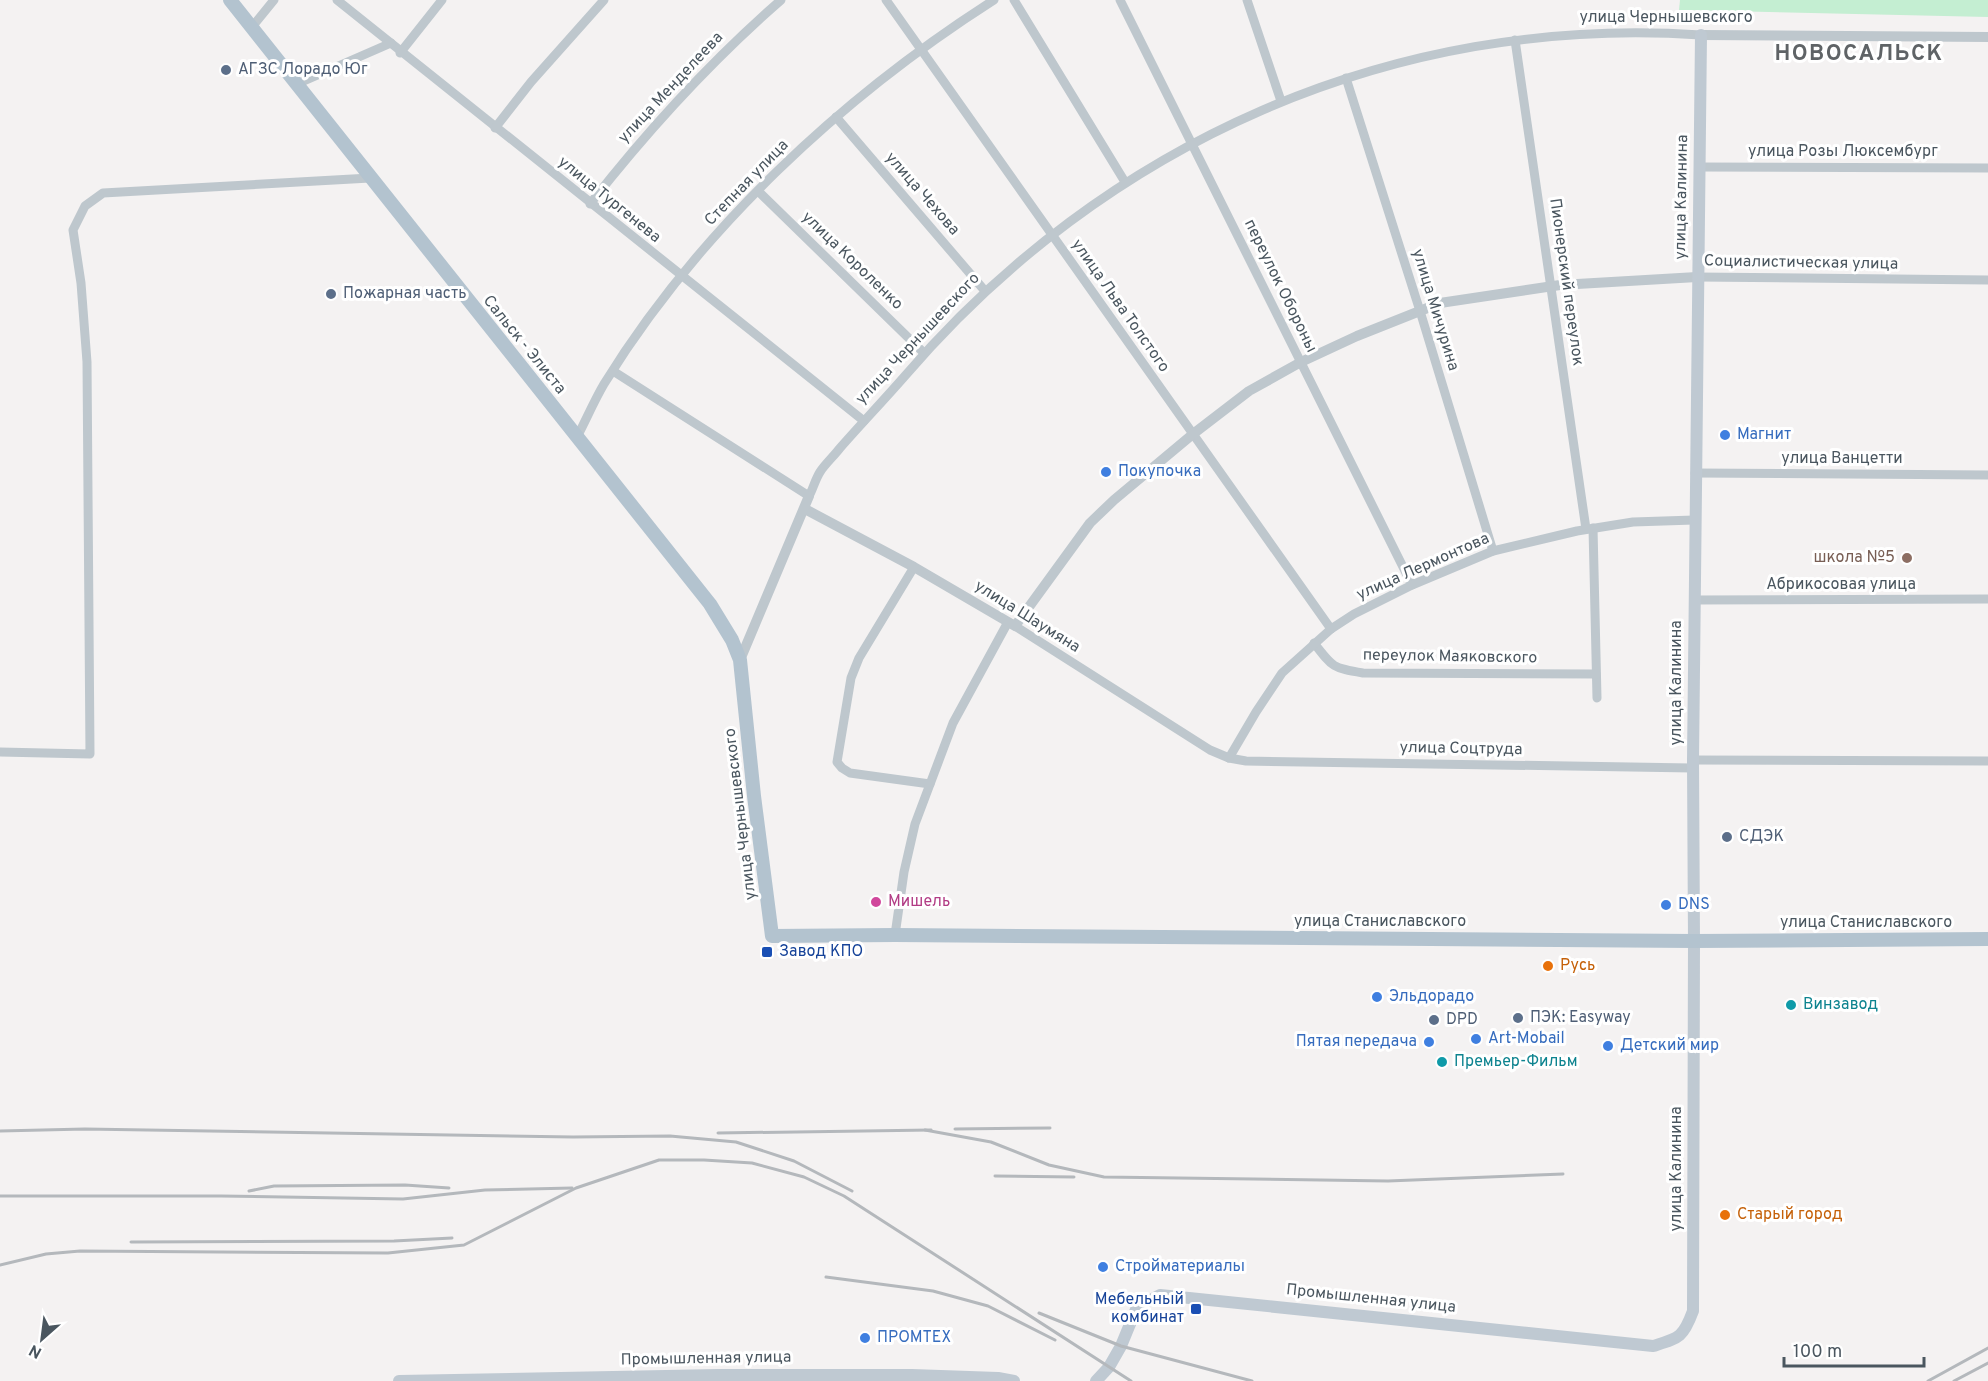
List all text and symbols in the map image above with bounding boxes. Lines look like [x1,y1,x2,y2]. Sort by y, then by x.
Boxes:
street label: улица Чернышевского [1579,8,1753,28]
street label: улица Менделеева [614,28,728,148]
district label: НОВОСАЛЬСК [1774,41,1944,68]
place label: АГЗС Лорадо Юг [238,60,368,80]
marker: АГЗС Лорадо Юг [219,63,233,77]
street label: улица Калинина [1671,134,1693,260]
street label: Степная улица [701,136,793,230]
street label: улица Розы Люксембург [1748,142,1938,162]
street label: улица Чехова [880,148,964,240]
street label: улица Тургенева [553,152,665,248]
street label: Пионерский переулок [1544,197,1588,367]
street label: улица Короленко [797,208,907,314]
street label: переулок Обороны [1239,216,1321,356]
street label: улица Льва Толстого [1066,235,1174,377]
street label: улица Мичурина [1407,247,1463,373]
street label: Социалистическая улица [1704,251,1898,275]
street label: улица Чернышевского [852,269,984,409]
place label: Пожарная часть [343,284,467,304]
marker: Пожарная часть [324,287,338,301]
street label: Сальск - Элиста [478,292,570,398]
place label: Магнит [1737,425,1791,445]
marker: Магнит [1718,428,1732,442]
street label: улица Ванцетти [1781,449,1903,469]
place label: Покупочка [1118,462,1201,482]
marker: Покупочка [1099,465,1113,479]
street label: улица Лермонтова [1353,529,1493,605]
place label: школа №5 [1813,548,1895,568]
marker: школа №5 [1900,551,1914,565]
street label: Абрикосовая улица [1766,575,1916,595]
street label: улица Шаумяна [970,576,1084,658]
street label: улица Калинина [1667,620,1687,746]
street label: переулок Маяковского [1363,645,1538,669]
street label: улица Чернышевского [721,727,761,901]
street label: улица Соцтруда [1399,738,1523,760]
place label: СДЭК [1739,827,1784,847]
marker: СДЭК [1720,830,1734,844]
place label: Мишель [888,892,950,912]
marker: Мишель [869,895,883,909]
place label: DNS [1678,895,1710,915]
marker: DNS [1659,898,1673,912]
street label: улица Станиславского [1294,912,1466,932]
street label: улица Станиславского [1780,913,1952,933]
place label: Завод КПО [779,942,863,962]
marker: Завод КПО [760,945,774,959]
place label: Русь [1560,956,1595,976]
marker: Русь [1541,959,1555,973]
place label: Эльдорадо [1389,987,1474,1007]
marker: Эльдорадо [1370,990,1384,1004]
place label: Винзавод [1803,995,1878,1015]
marker: Винзавод [1784,998,1798,1012]
place label: ПЭК: Easyway [1530,1008,1631,1028]
place label: DPD [1446,1010,1478,1030]
marker: ПЭК: Easyway [1511,1011,1525,1025]
marker: DPD [1427,1013,1441,1027]
place label: Art-Mobail [1488,1029,1565,1049]
place label: Пятая передача [1296,1032,1417,1052]
marker: Art-Mobail [1469,1032,1483,1046]
marker: Пятая передача [1422,1035,1436,1049]
place label: Детский мир [1620,1036,1719,1056]
marker: Детский мир [1601,1039,1615,1053]
place label: Премьер-Фильм [1454,1052,1578,1072]
marker: Премьер-Фильм [1435,1055,1449,1069]
street label: улица Калинина [1667,1106,1687,1232]
place label: Старый город [1737,1205,1843,1225]
marker: Старый город [1718,1208,1732,1222]
place label: Стройматериалы [1115,1257,1245,1277]
marker: Стройматериалы [1096,1260,1110,1274]
street label: Промышленная улица [1285,1280,1457,1318]
place label: Мебельный комбинат [1095,1290,1184,1328]
marker: Мебельный комбинат [1189,1302,1203,1316]
north arrow [12,1309,72,1369]
place label: ПРОМТЕХ [877,1328,951,1348]
scale bar [1784,1330,1924,1368]
marker: ПРОМТЕХ [858,1331,872,1345]
text: N [26,1339,46,1362]
text: 100 m [1793,1341,1842,1364]
street label: Промышленная улица [621,1348,791,1370]

